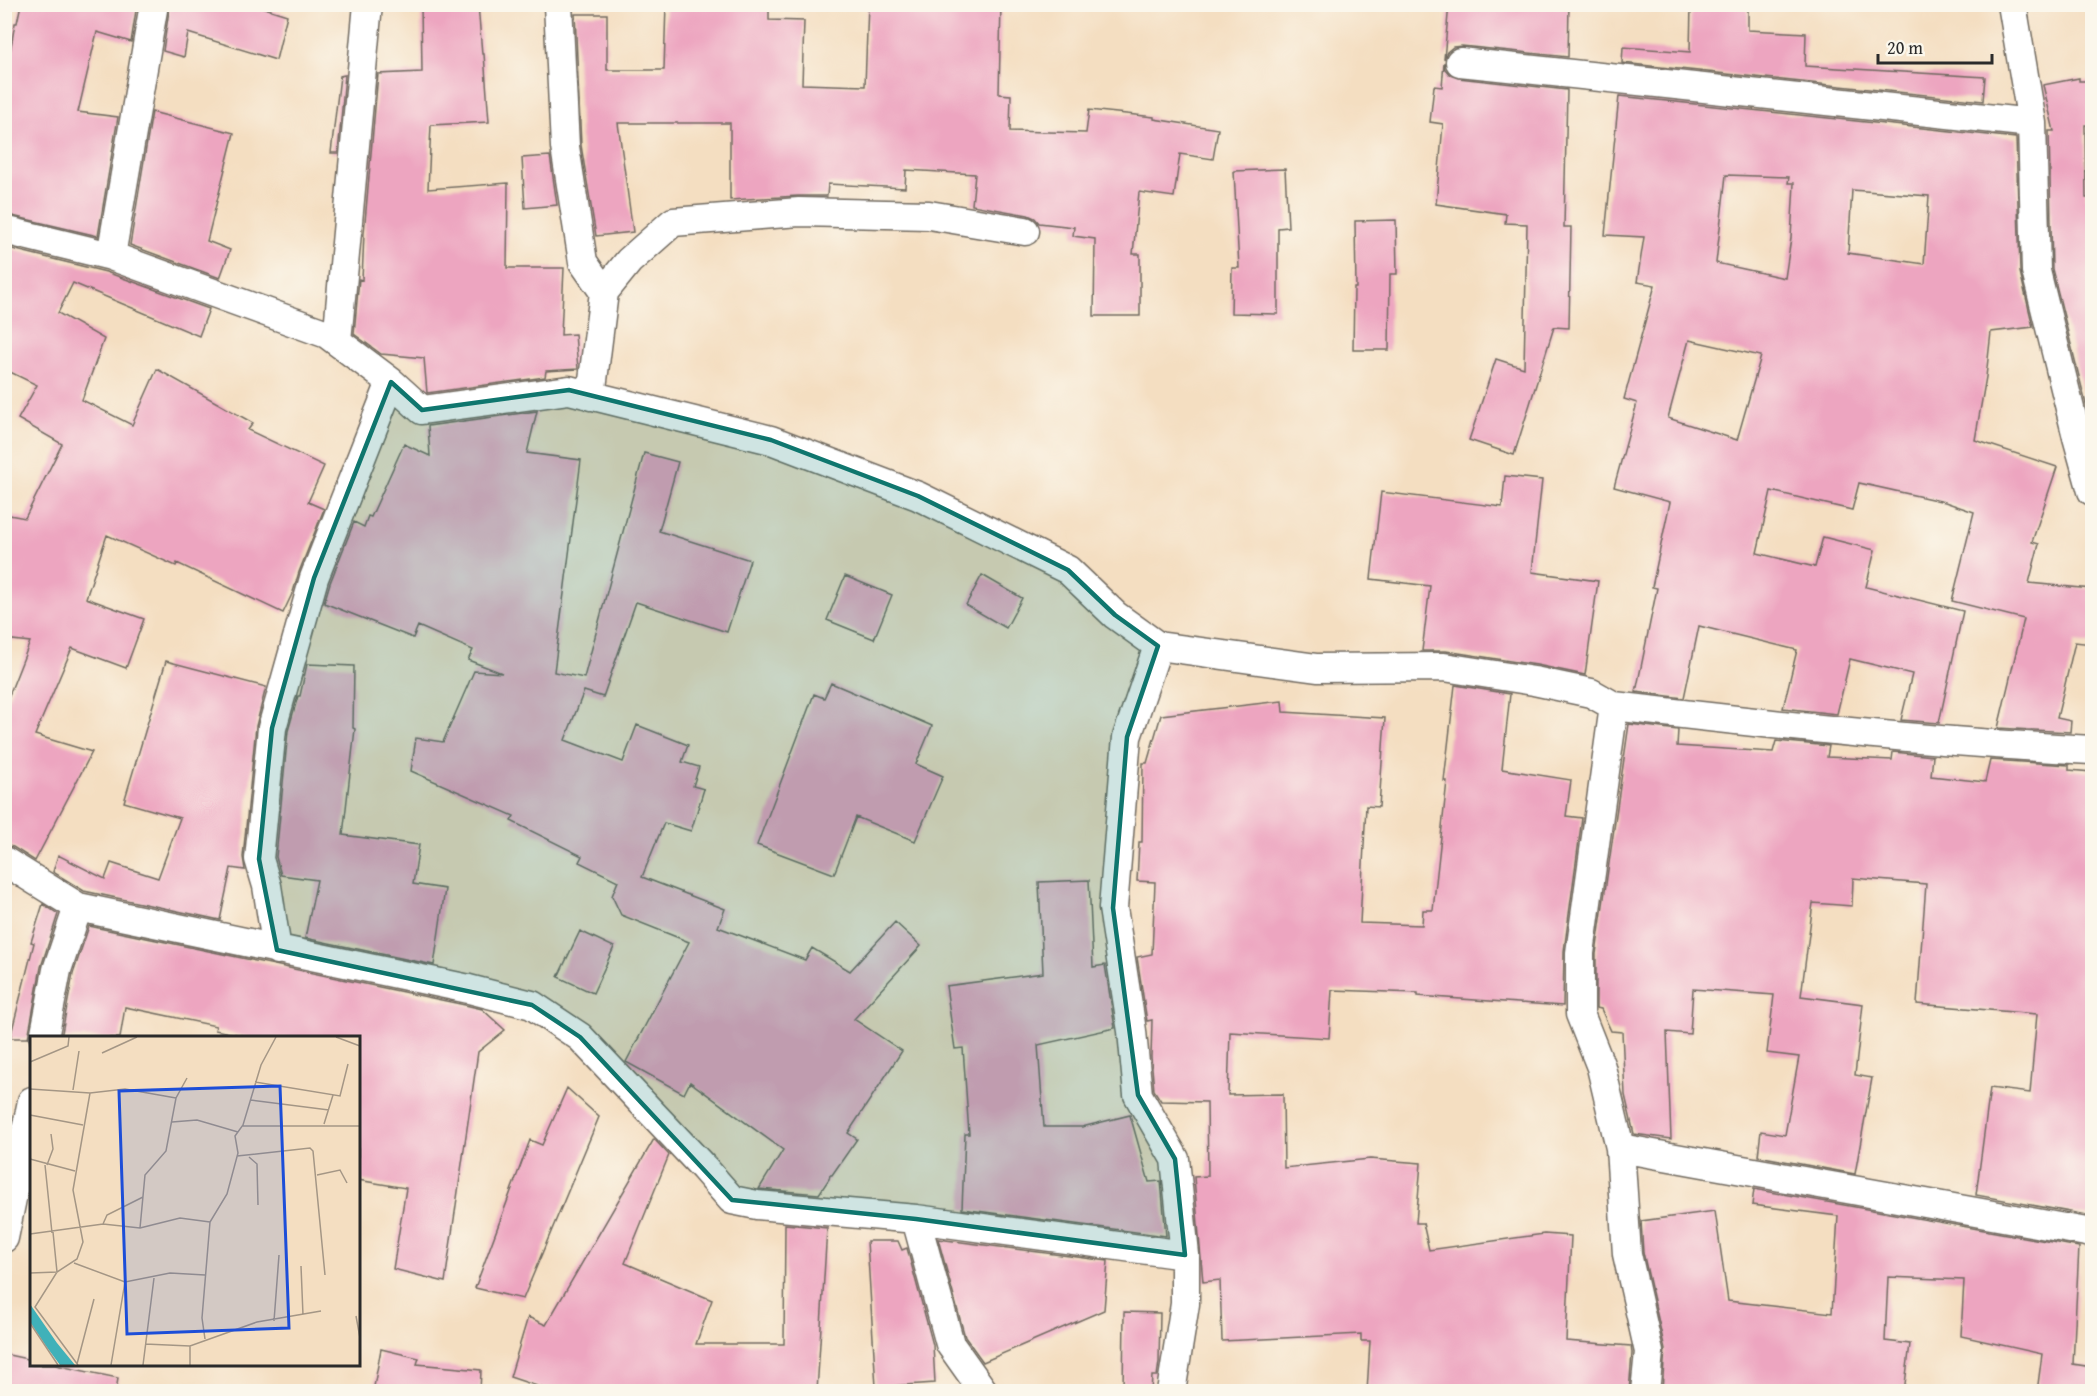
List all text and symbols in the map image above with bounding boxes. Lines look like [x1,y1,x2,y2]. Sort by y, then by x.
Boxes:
scale bar [1878,27,1992,65]
text: 20 m [1887,34,1923,61]
inset map [30,1036,360,1366]

